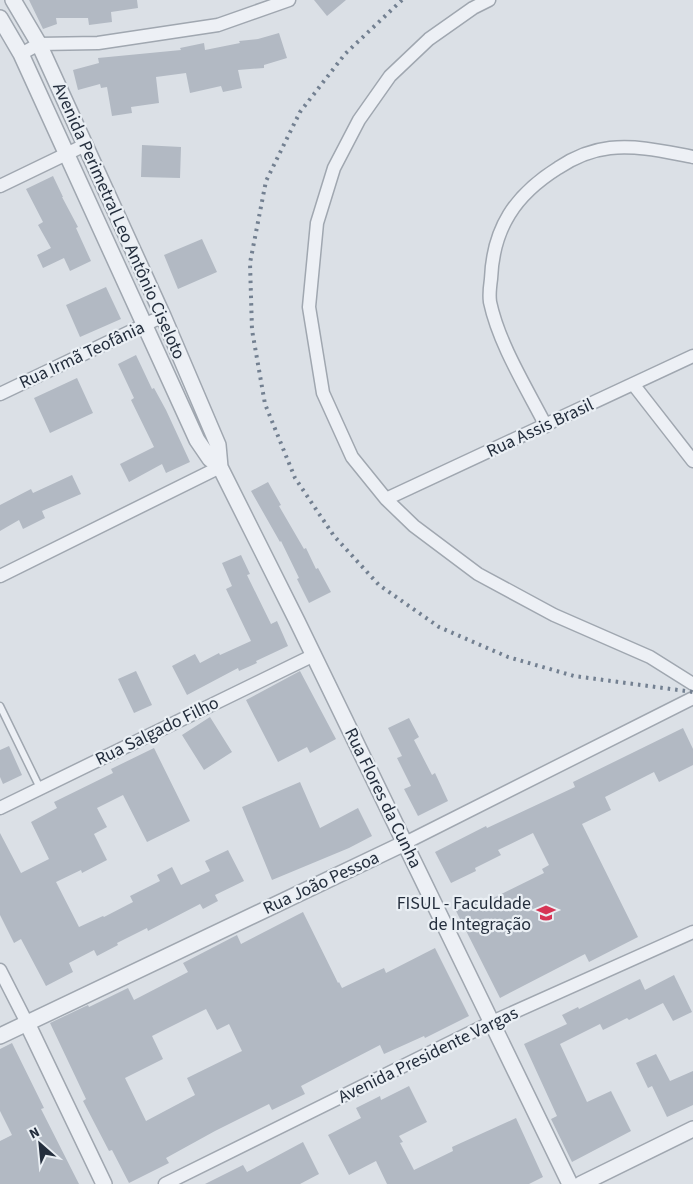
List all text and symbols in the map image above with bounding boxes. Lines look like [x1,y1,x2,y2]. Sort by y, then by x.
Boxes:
street label: Avenida Perimetral Leo Antônio Ciseloto [46,79,192,363]
street label: Rua Irmã Teofânia [15,315,149,395]
street label: Rua Assis Brasil [482,392,598,464]
street label: Rua Salgado Filho [91,690,223,772]
street label: Rua Flores da Cunha [338,724,428,872]
street label: Rua João Pessoa [259,845,383,921]
place label: FISUL - Faculdade de Integração [397,891,531,937]
school or university icon: FISUL - Faculdade de Integração [535,902,557,924]
street label: Avenida Presidente Vargas [334,1000,522,1110]
north arrow [15,1119,65,1169]
text: N [26,1122,43,1144]

